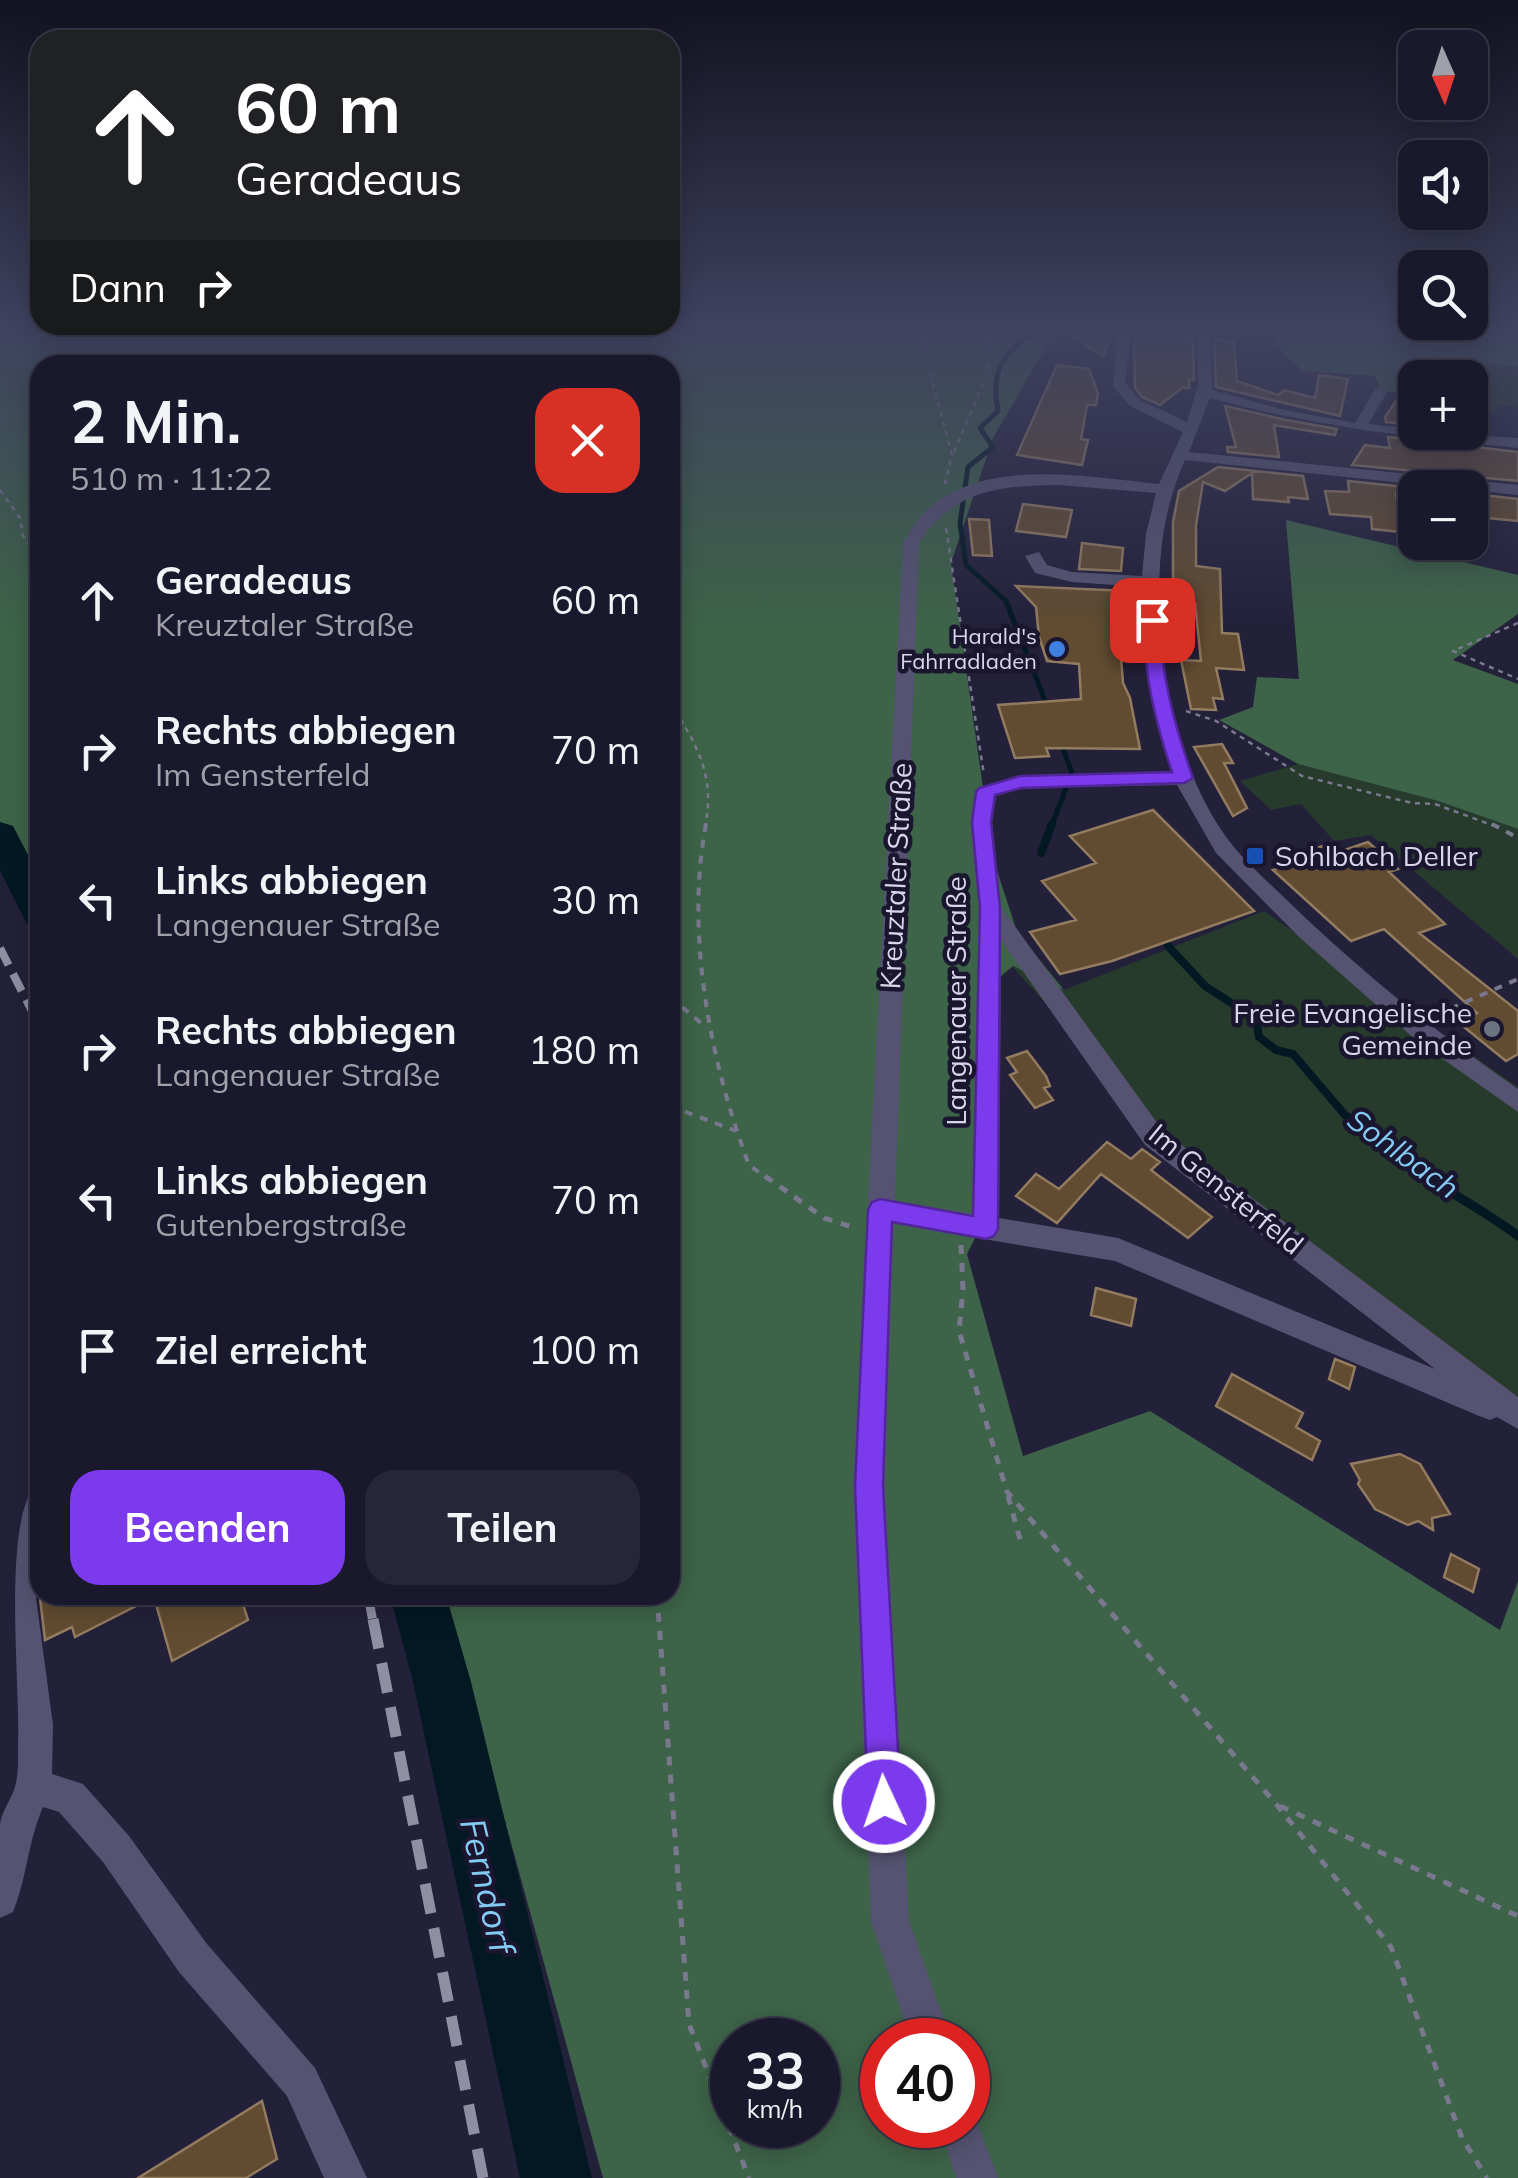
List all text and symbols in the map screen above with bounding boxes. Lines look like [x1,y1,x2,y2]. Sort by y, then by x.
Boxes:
north arrow [1398,30,1488,120]
map controls [1398,30,1488,560]
text: 60 m [235,63,401,151]
icon: ahead [70,70,200,200]
button: sound [1398,140,1488,230]
text: Geradeaus [235,150,462,206]
button: search [1398,250,1488,340]
icon: right [186,260,241,315]
text: Dann [70,264,166,312]
button: + [1398,360,1488,450]
text: 2 Min. [70,383,241,458]
button: close [535,388,640,493]
text: 510 m · 11:22 [70,458,272,498]
button: − [1398,470,1488,560]
text: Geradeaus [155,556,352,604]
icon: ahead [70,573,125,628]
text: 60 m [551,576,640,624]
pin [1110,578,1195,663]
icon: arrive [1125,593,1180,648]
text: Kreuztaler Straße [155,604,414,644]
place label: Harald's Fahrradladen [900,622,1037,675]
marker: Harald's Fahrradladen [1046,638,1068,660]
text: Rechts abbiegen [155,706,457,754]
icon: right [70,723,125,778]
text: 70 m [551,726,640,774]
text: Im Gensterfeld [155,754,371,794]
street label: Kreuztaler Straße [872,762,919,990]
place label: Sohlbach Deller [1275,838,1478,873]
marker: Sohlbach Deller [1244,845,1266,867]
text: Links abbiegen [155,856,428,904]
icon: left [70,873,125,928]
text: 30 m [551,876,640,924]
street label: Langenauer Straße [938,876,973,1126]
text: Langenauer Straße [155,904,440,944]
place label: Freie Evangelische Gemeinde [1233,995,1472,1062]
text: Rechts abbiegen [155,1006,457,1054]
marker: Freie Evangelische Gemeinde [1481,1018,1503,1040]
icon: right [70,1023,125,1078]
text: 180 m [528,1026,640,1074]
text: Langenauer Straße [155,1054,440,1094]
water label: Sohlbach [1340,1100,1467,1206]
street label: Im Gensterfeld [1142,1116,1311,1262]
text: Links abbiegen [155,1156,428,1204]
icon: left [70,1173,125,1228]
text: 70 m [551,1176,640,1224]
text: Gutenbergstraße [155,1204,407,1244]
icon: arrive [70,1323,125,1378]
text: Ziel erreicht [155,1326,367,1374]
text: 100 m [528,1326,640,1374]
button: Beenden [70,1470,345,1585]
button: Teilen [365,1470,640,1585]
position arrow [832,1750,936,1854]
water label: Ferndorf [451,1814,526,1961]
speed limit sign: 40 [860,2018,990,2148]
text: 33 [745,2039,805,2102]
text: km/h [747,2093,803,2124]

